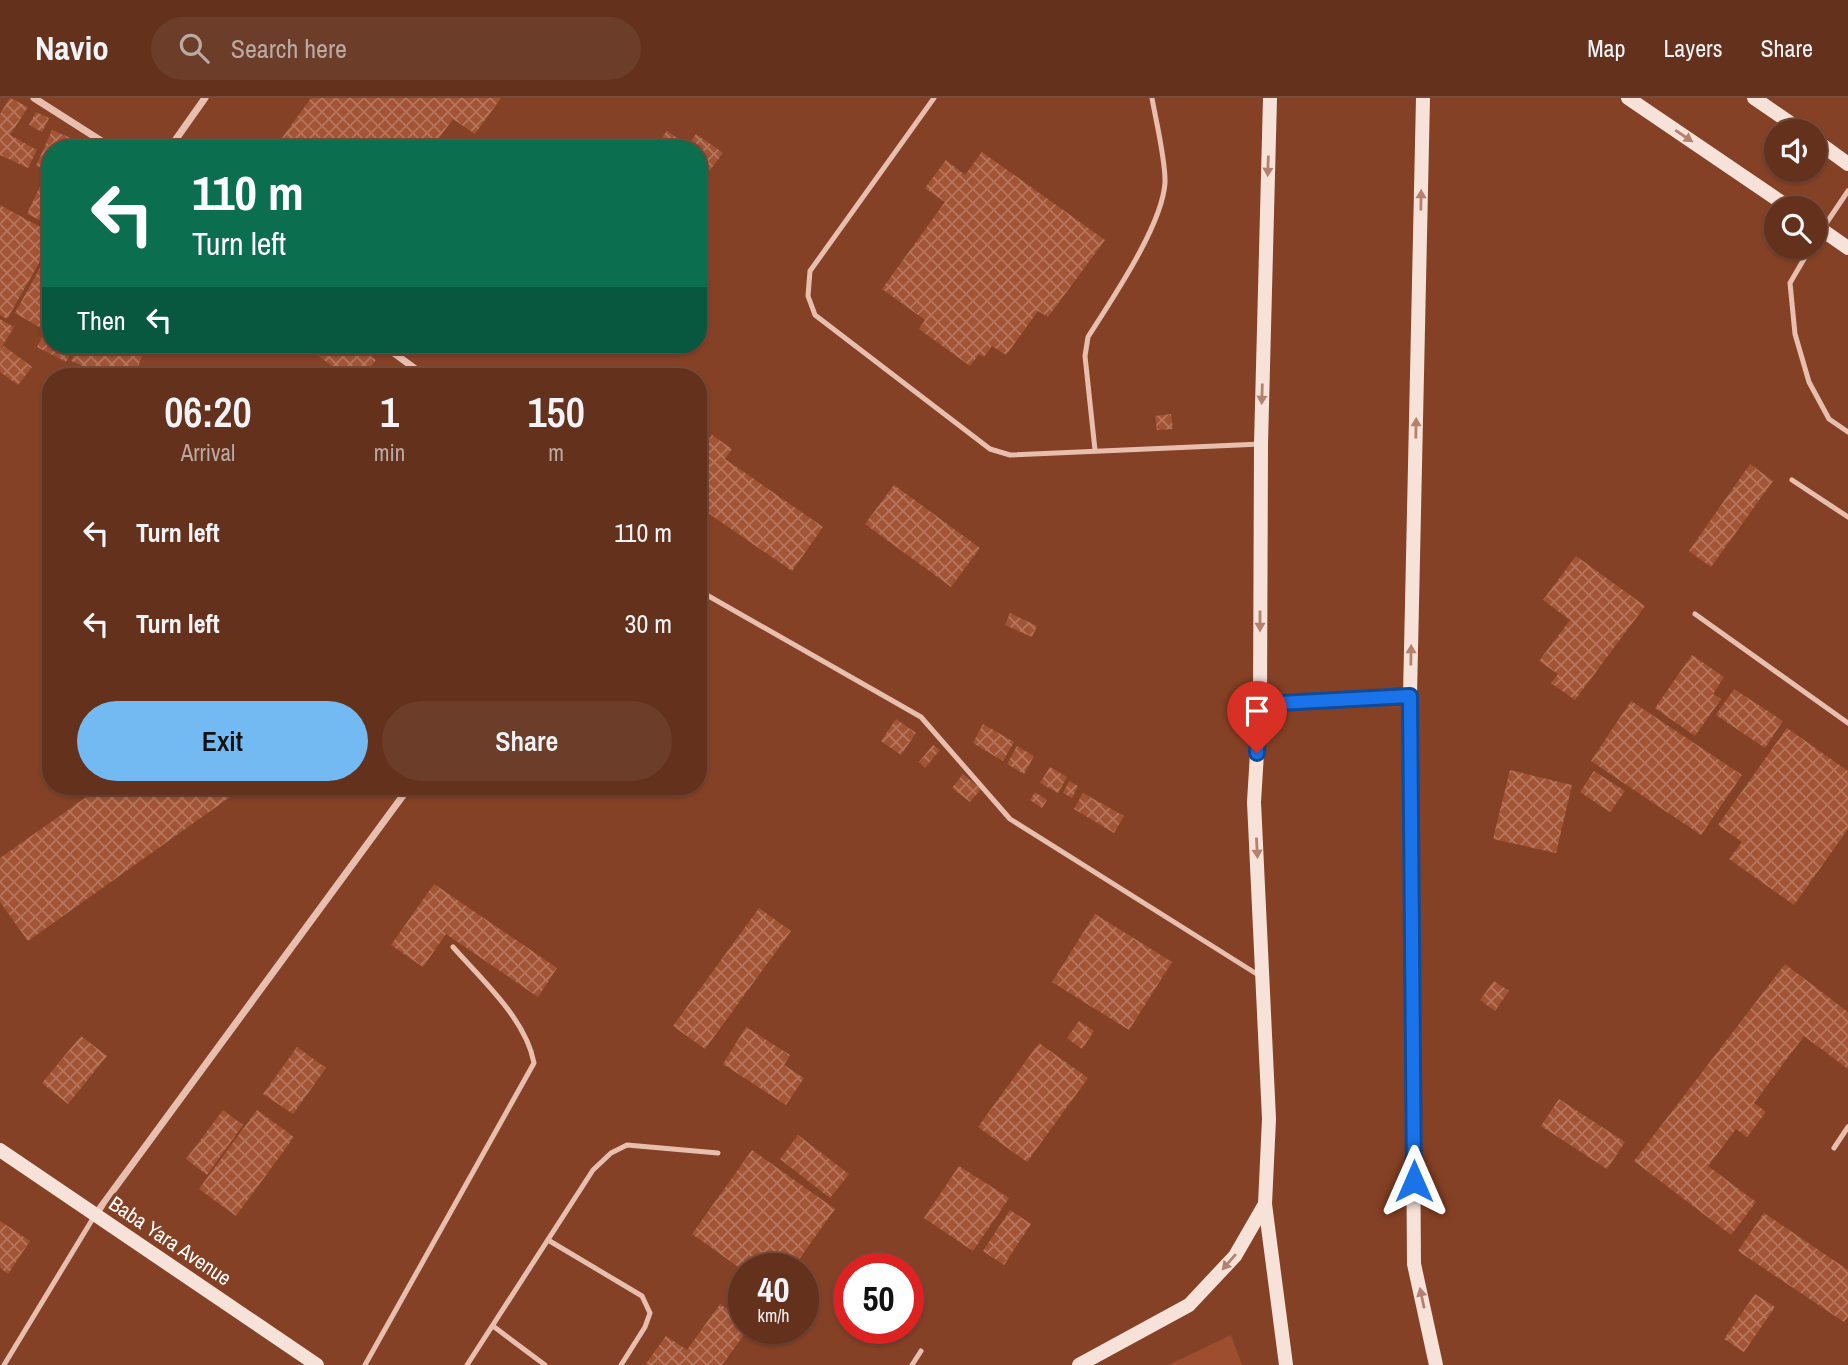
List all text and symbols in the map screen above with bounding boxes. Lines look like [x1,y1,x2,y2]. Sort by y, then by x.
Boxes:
search box [151,17,641,80]
text: Navio [35,26,109,70]
icon: search [175,29,213,67]
text: Search here [231,31,347,66]
text: Map [1587,32,1625,64]
text: Layers [1663,32,1722,64]
text: Share [1760,32,1813,64]
map controls [1764,119,1827,259]
button: sound [1764,119,1827,182]
one-way arrow [1675,129,1693,143]
one-way arrow [1262,155,1274,177]
text: 110 m [192,159,304,225]
icon: left [77,168,168,259]
one-way arrow [1415,189,1426,211]
button: search [1764,196,1827,259]
text: Turn left [192,222,286,265]
icon: left [140,301,178,339]
text: Then [77,303,126,338]
one-way arrow [1256,383,1268,405]
text: 06:20 [164,384,252,440]
text: 1 [380,384,399,440]
text: 150 [527,384,585,440]
one-way arrow [1410,416,1422,438]
text: Arrival [181,437,235,468]
text: min [374,437,405,468]
text: m [548,437,564,468]
icon: left [77,514,115,552]
text: Turn left [136,515,220,550]
text: 110 m [614,515,672,550]
icon: left [77,605,115,643]
text: Turn left [136,606,220,641]
text: 30 m [625,606,672,641]
one-way arrow [1254,610,1266,632]
one-way arrow [1405,644,1417,666]
pin [1227,681,1287,753]
icon: arrive [1238,692,1276,730]
button: Exit [77,701,368,781]
button: Share [382,701,672,781]
one-way arrow [1251,838,1262,860]
position arrow [1377,1144,1451,1218]
street label: Baba Yara Avenue [103,1189,237,1292]
speed limit sign: 50 [833,1253,924,1344]
one-way arrow [1221,1253,1237,1271]
text: 40 [758,1266,789,1313]
one-way arrow [1416,1287,1427,1309]
text: km/h [758,1303,790,1328]

